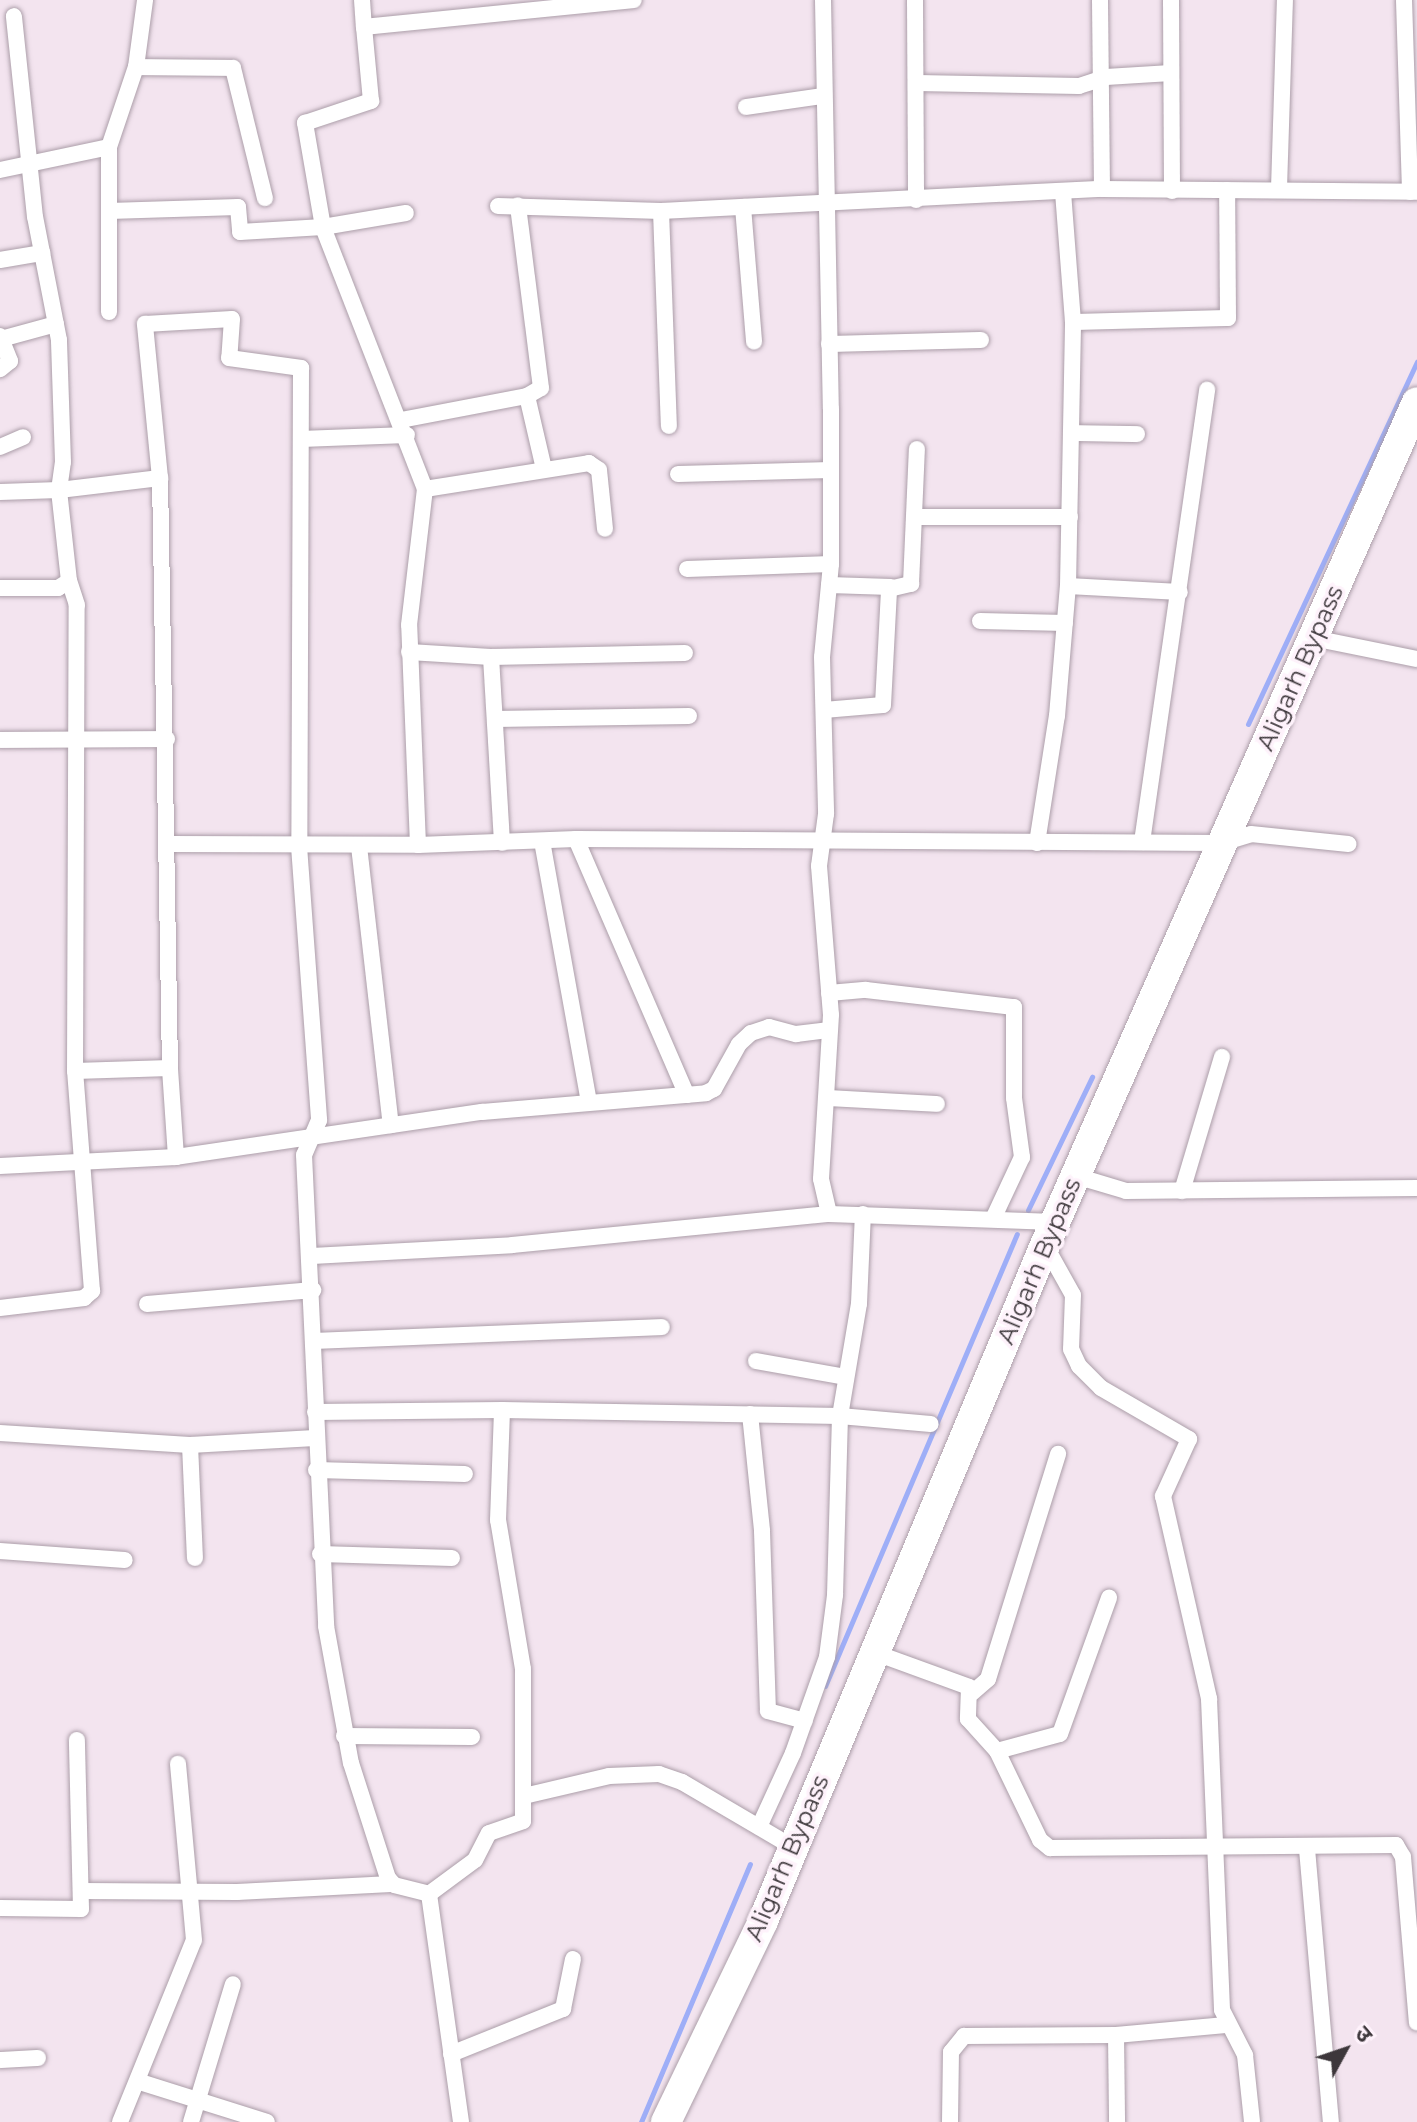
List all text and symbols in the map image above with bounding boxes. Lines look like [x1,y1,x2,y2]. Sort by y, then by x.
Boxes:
street label: Aligarh Bypass [1251,581,1349,755]
street label: Aligarh Bypass [991,1174,1087,1348]
street label: Aligarh Bypass [739,1771,835,1945]
north arrow [1305,2010,1385,2090]
text: उ [1349,2021,1378,2048]

